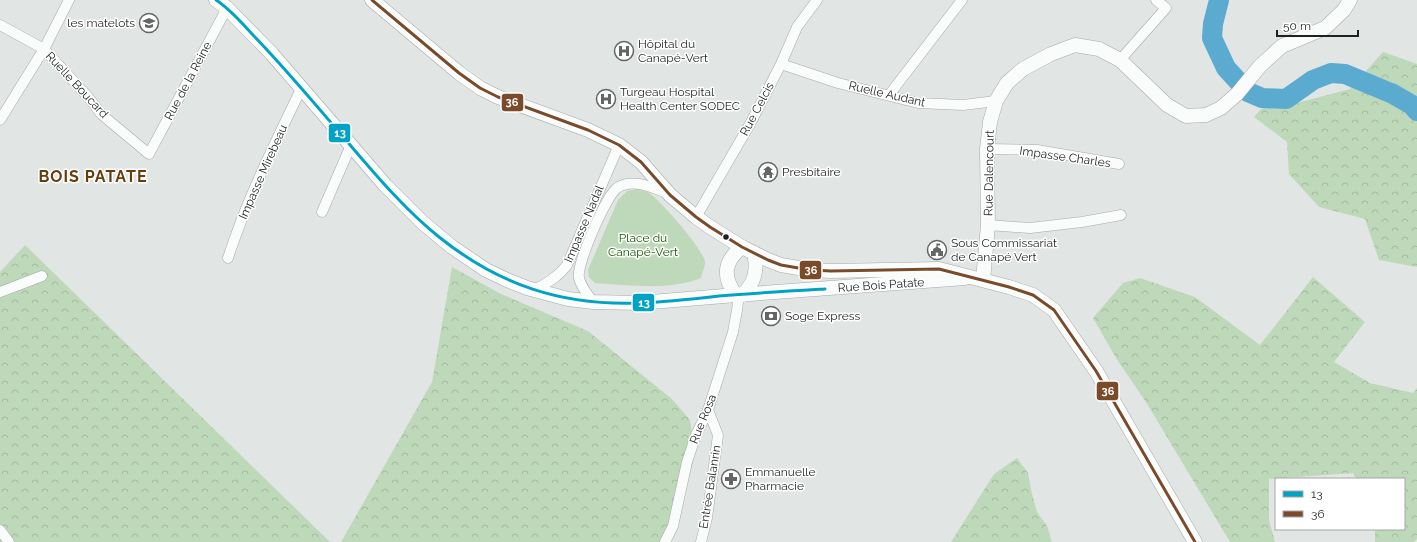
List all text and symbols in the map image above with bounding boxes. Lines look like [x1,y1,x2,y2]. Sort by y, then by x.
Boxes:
school or university icon: les matelots [138,12,160,34]
scale bar [1277,12,1358,38]
place label: les matelots [67,16,135,30]
text: 50 m [1283,19,1311,33]
place label: Hôpital du Canapé-Vert [638,37,708,65]
street label: Rue de la Reine [161,39,215,123]
hospital icon: Hôpital du Canapé-Vert [613,40,635,62]
street label: Ruelle Boucard [43,49,111,121]
street label: Ruelle Audant [847,78,927,110]
street label: Rue Celcis [737,80,777,138]
place label: Turgeau Hospital Health Center SODEC [620,85,740,113]
hospital icon: Turgeau Hospital Health Center SODEC [595,88,617,110]
line badge: 36 [501,93,524,112]
text: 36 [506,96,519,109]
street label: Impasse Mirebeau [236,123,290,221]
line badge: 13 [328,123,351,143]
text: 13 [334,127,346,140]
street label: Rue Dalencourt [981,130,997,216]
street label: Impasse Charles [1019,144,1112,170]
temple icon: Presbitaire [757,161,779,183]
place label: Presbitaire [782,165,841,179]
district label: BOIS PATATE [38,167,148,186]
street label: Impasse Nadal [561,183,607,265]
park label: Place du Canapé-Vert [608,231,678,259]
unlabelled marker [721,232,731,242]
place label: Sous Commissariat de Canapé Vert [951,236,1057,264]
public building icon: Sous Commissariat de Canapé Vert [926,239,948,261]
line badge: 36 [799,260,822,280]
text: 36 [805,264,818,277]
street label: Rue Bois Patate [837,275,925,295]
line badge: 13 [632,293,655,312]
text: 13 [638,297,650,310]
bank icon: Soge Express [760,305,782,327]
place label: Soge Express [785,309,861,323]
line badge: 36 [1096,381,1119,401]
text: 36 [1102,385,1115,398]
street label: Rue Rosa [687,392,719,446]
street label: Entrée Balanrin [696,444,724,530]
place label: Emmanuelle Pharmacie [745,465,816,493]
pharmacy icon: Emmanuelle Pharmacie [720,468,742,490]
legend [1275,478,1405,530]
text: 13 [1311,487,1323,501]
text: 36 [1311,507,1325,521]

